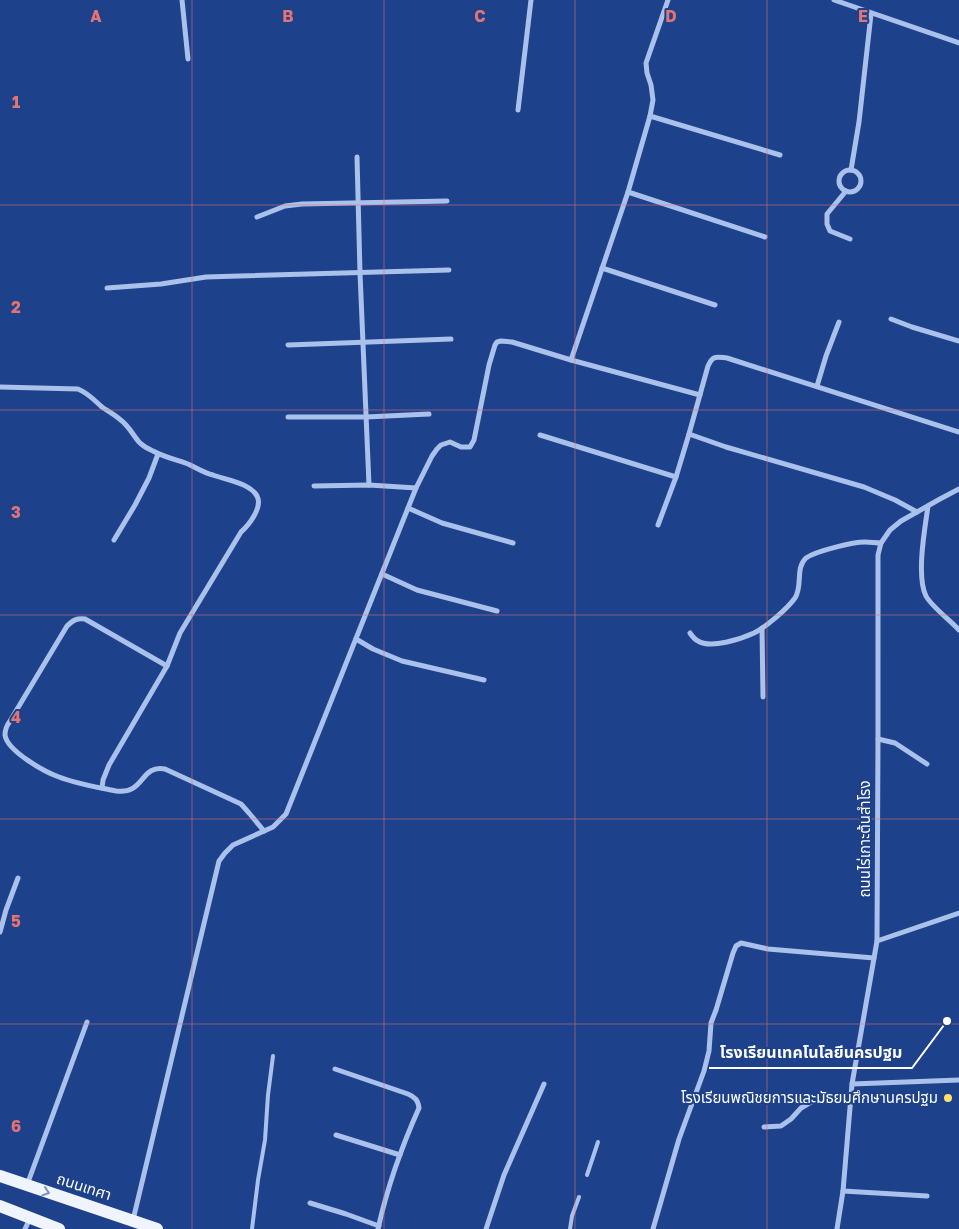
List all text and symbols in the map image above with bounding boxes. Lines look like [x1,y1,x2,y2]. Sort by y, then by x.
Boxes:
text: A [90,6,102,26]
text: B [282,6,294,26]
text: C [474,6,486,26]
text: D [665,6,677,26]
text: E [858,6,868,26]
text: 1 [12,92,20,112]
text: 2 [11,297,21,317]
text: 3 [11,502,21,522]
text: 4 [11,707,21,727]
street label: ถนนไร่เกาะต้นสำโรง [855,781,873,898]
text: 5 [11,911,21,931]
callout: โรงเรียนเทคโนโลยีนครปฐม [709,1037,912,1068]
text: โรงเรียนเทคโนโลยีนครปฐม [720,1042,902,1062]
place label: โรงเรียนพณิชยการและมัธยมศึกษานครปฐม [681,1088,938,1106]
marker: โรงเรียนพณิชยการและมัธยมศึกษานครปฐม [942,1092,954,1104]
text: 6 [11,1116,21,1136]
street label: ถนนเทศา [55,1169,114,1203]
one-way arrow [42,1186,50,1196]

